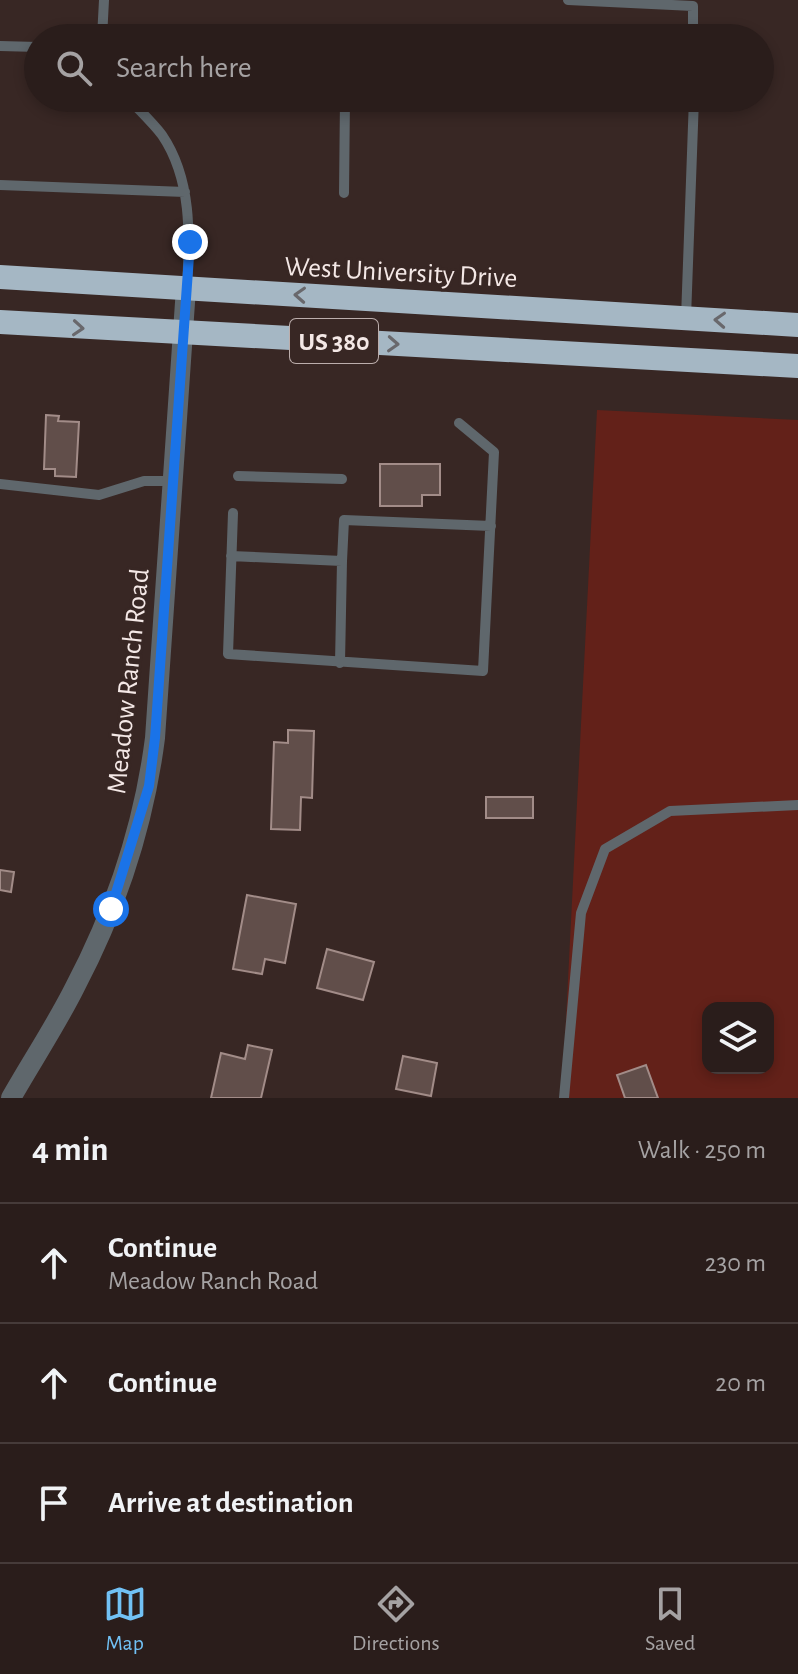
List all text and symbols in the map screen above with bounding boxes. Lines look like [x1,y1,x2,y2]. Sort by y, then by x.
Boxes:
search box [24,24,774,112]
icon: search [52,46,96,90]
text: Search here [116,53,252,83]
route end [172,224,208,260]
street label: West University Drive [284,253,518,293]
one-way arrow [293,287,306,304]
one-way arrow [713,312,726,329]
one-way arrow [72,319,85,336]
road number: US 380 [290,319,378,363]
one-way arrow [387,335,400,352]
street label: Meadow Ranch Road [103,567,155,795]
route start [93,891,129,927]
map controls [702,1002,774,1074]
button: layers [702,1002,774,1074]
text: 4 min [32,1133,109,1167]
text: Walk · 250 m [638,1137,766,1163]
text: Continue [108,1233,217,1263]
icon: ahead [32,1241,76,1285]
text: 230 m [705,1250,766,1276]
text: Meadow Ranch Road [108,1268,318,1294]
icon: ahead [32,1361,76,1405]
text: Continue [108,1368,217,1398]
text: 20 m [715,1370,766,1396]
icon: arrive [32,1481,76,1525]
text: Arrive at destination [108,1488,354,1518]
tab: Map [103,1582,147,1656]
tab: Directions [352,1582,440,1656]
tab: Saved [645,1582,695,1656]

